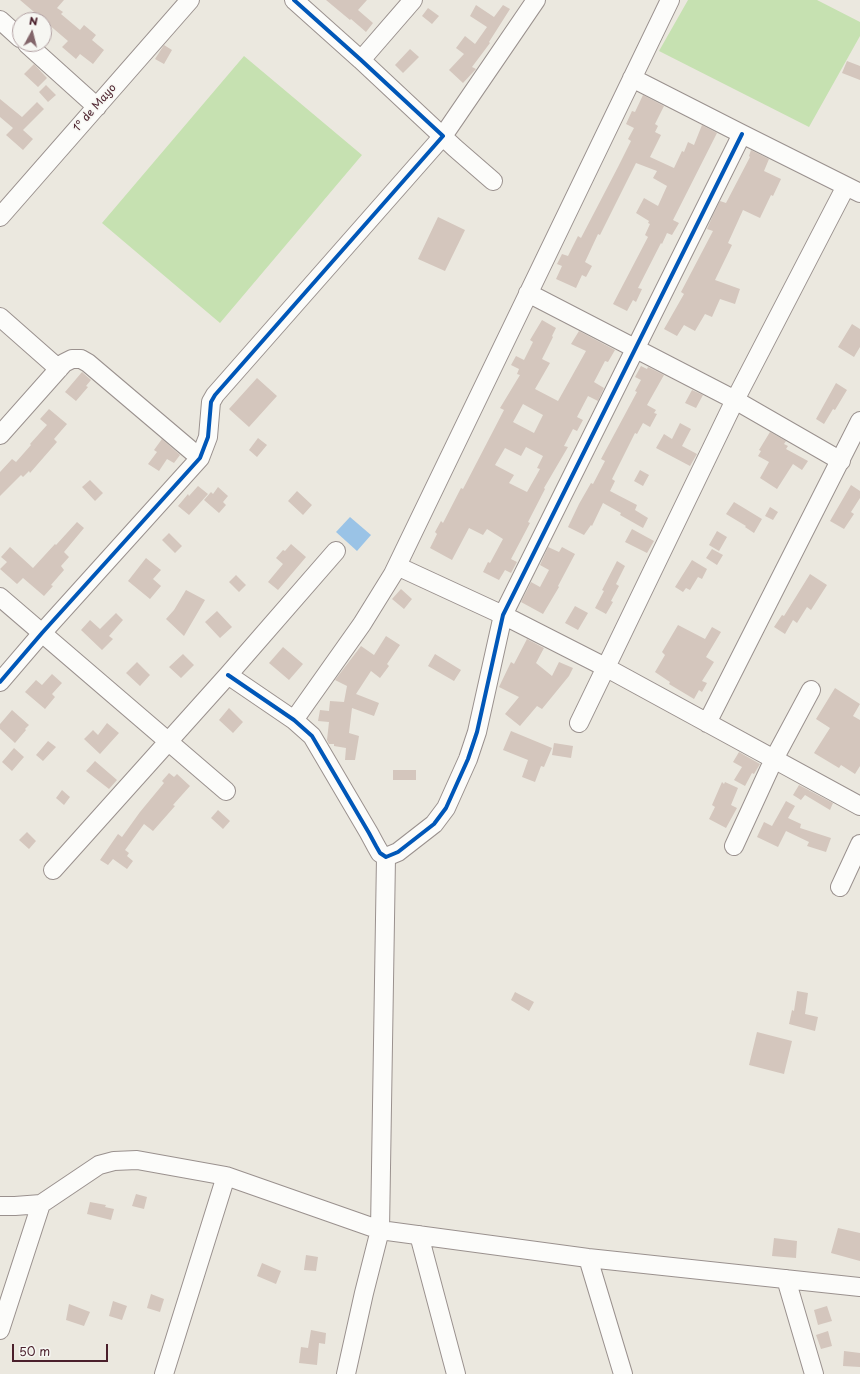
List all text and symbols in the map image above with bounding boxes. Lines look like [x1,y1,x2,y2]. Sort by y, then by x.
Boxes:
north arrow [12,12,52,52]
text: N [28,12,39,30]
street label: 1° de Mayo [71,81,119,135]
scale bar [14,1336,110,1362]
text: 50 m [19,1342,50,1360]

